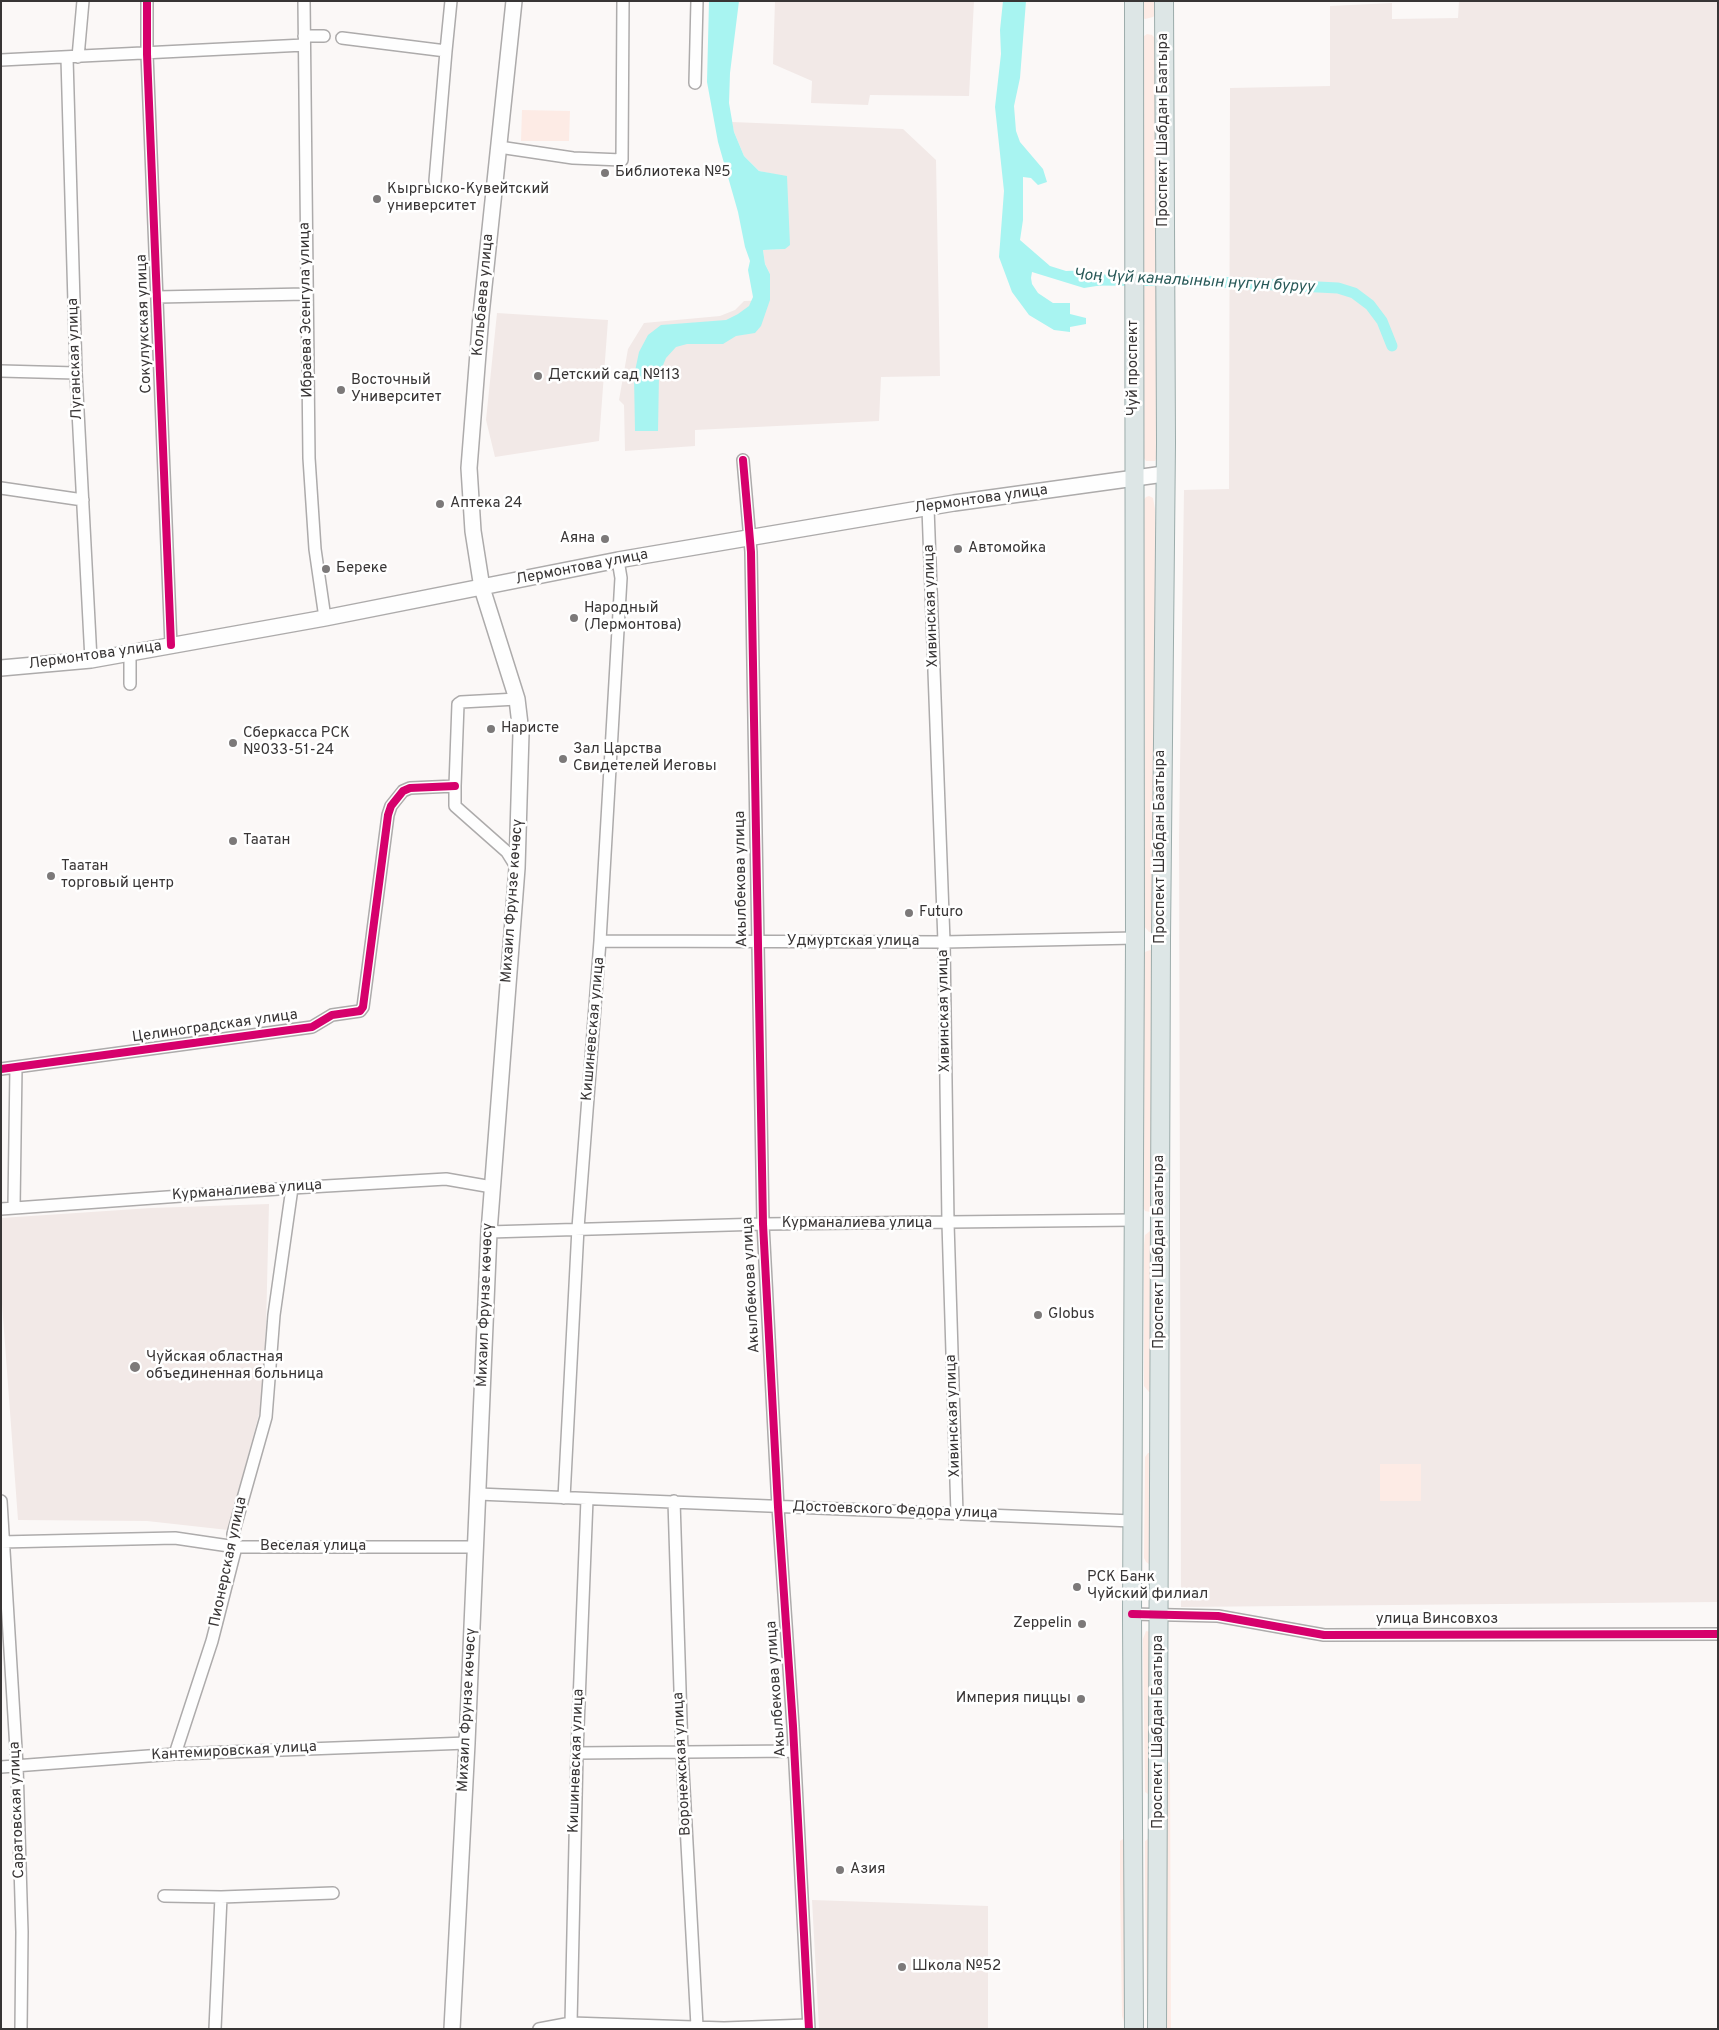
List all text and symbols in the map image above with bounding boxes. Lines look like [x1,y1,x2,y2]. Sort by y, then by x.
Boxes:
street label: Проспект Шабдан Баатыра [1155,33,1173,227]
place label: Библиотека №5 [615,164,731,182]
marker: Библиотека №5 [599,167,611,179]
place label: Кыргыско-Кувейтский университет [387,181,549,216]
marker: Кыргыско-Кувейтский университет [371,193,383,205]
street label: Ибраева Эсенгула улица [296,222,318,398]
street label: Кольбаева улица [470,233,498,357]
street label: Сокулукская улица [134,254,156,394]
water label: Чоң Чүй каналынын нугун буруу [1073,266,1315,298]
street label: Луганская улица [65,298,87,420]
street label: Чуй проспект [1125,320,1143,416]
place label: Детский сад №113 [548,367,680,385]
marker: Детский сад №113 [532,370,544,382]
place label: Восточный Университет [351,372,442,407]
marker: Восточный Университет [335,384,347,396]
street label: Лермонтова улица [913,482,1049,518]
place label: Аптека 24 [450,495,522,513]
marker: Аптека 24 [434,498,446,510]
place label: Аяна [560,530,595,548]
marker: Аяна [599,533,611,545]
place label: Автомойка [968,540,1046,558]
marker: Автомойка [952,543,964,555]
street label: Хивинская улица [921,544,943,668]
street label: Лермонтова улица [514,546,650,590]
place label: Береке [336,560,387,578]
marker: Береке [320,563,332,575]
place label: Народный (Лермонтова) [584,600,682,635]
marker: Народный (Лермонтова) [568,612,580,624]
street label: Лермонтова улица [27,638,163,674]
place label: Наристе [501,720,559,738]
marker: Наристе [485,723,497,735]
place label: Сберкасса РСК №033-51-24 [243,725,350,760]
marker: Сберкасса РСК №033-51-24 [227,737,239,749]
place label: Зал Царства Свидетелей Иеговы [573,741,717,776]
street label: Проспект Шабдан Баатыра [1152,750,1170,944]
marker: Зал Царства Свидетелей Иеговы [557,753,569,765]
street label: Акылбекова улица [732,811,752,947]
street label: Михаил Фрунзе көчөсү [498,818,528,984]
place label: Таатан [243,832,290,850]
marker: Таатан [227,835,239,847]
place label: Таатан торговый центр [61,858,174,893]
marker: Таатан торговый центр [45,870,57,882]
place label: Futuro [919,904,963,922]
marker: Futuro [903,907,915,919]
street label: Удмуртская улица [787,933,919,951]
street label: Хивинская улица [935,949,955,1073]
street label: Кишиневская улица [579,956,609,1102]
street label: Целиноградская улица [131,1006,299,1048]
street label: Проспект Шабдан Баатыра [1151,1155,1169,1349]
street label: Курманалиева улица [171,1177,323,1205]
street label: Курманалиева улица [782,1215,932,1233]
street label: Акылбекова улица [739,1216,765,1354]
street label: Михаил Фрунзе көчөсү [474,1223,498,1387]
place label: Globus [1048,1306,1095,1324]
marker: Globus [1032,1309,1044,1321]
place label: Чуйская областная объединенная больница [146,1349,323,1384]
street label: Хивинская улица [943,1354,965,1478]
marker: Чуйская областная объединенная больница [128,1360,142,1374]
street label: Пионерская улица [206,1495,252,1629]
street label: Достоевского Федора улица [792,1498,998,1524]
street label: Веселая улица [260,1538,366,1556]
place label: РСК Банк Чуйский филиал [1087,1569,1208,1604]
marker: РСК Банк Чуйский филиал [1071,1581,1083,1593]
street label: улица Винсовхоз [1376,1611,1498,1629]
place label: Zeppelin [1013,1615,1072,1633]
marker: Zeppelin [1076,1618,1088,1630]
street label: Акылбекова улица [763,1620,791,1758]
street label: Михаил Фрунзе көчөсү [455,1627,481,1793]
street label: Проспект Шабдан Баатыра [1150,1635,1168,1829]
street label: Кишиневская улица [565,1688,589,1834]
place label: Империя пиццы [956,1690,1071,1708]
street label: Воронежская улица [670,1692,696,1836]
marker: Империя пиццы [1075,1693,1087,1705]
street label: Кантемировская улица [151,1739,317,1765]
street label: Саратовская улица [7,1741,29,1879]
place label: Азия [850,1861,885,1879]
marker: Азия [834,1864,846,1876]
place label: Школа №52 [912,1958,1001,1976]
marker: Школа №52 [896,1961,908,1973]

